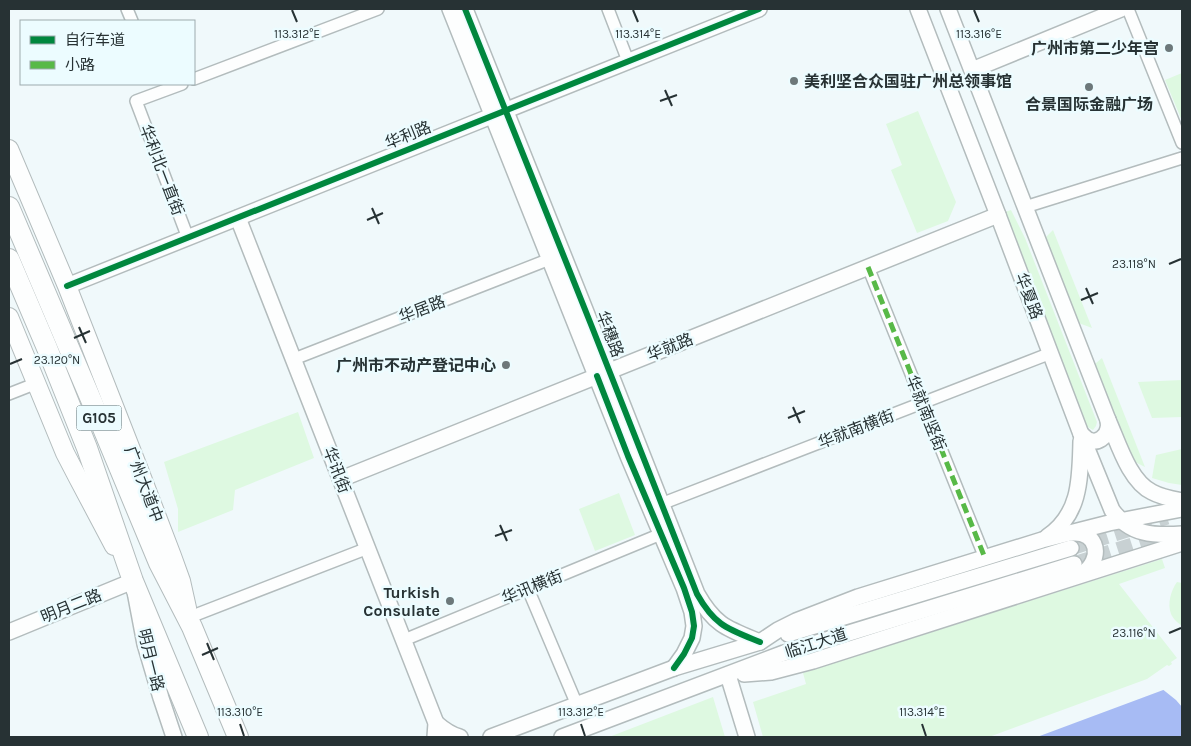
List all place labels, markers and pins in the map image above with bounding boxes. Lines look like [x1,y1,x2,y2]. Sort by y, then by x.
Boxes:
place label: 广州市第二少年宫 [1031,39,1159,58]
marker: 广州市第二少年宫 [1163,42,1175,54]
place label: 美利坚合众国驻广州总领事馆 [804,72,1012,91]
marker: 美利坚合众国驻广州总领事馆 [788,75,800,87]
marker: 合景国际金融广场 [1083,81,1095,93]
place label: 合景国际金融广场 [1025,95,1153,114]
place label: 广州市不动产登记中心 [336,356,496,375]
marker: 广州市不动产登记中心 [500,359,512,371]
place label: Turkish Consulate [363,583,440,620]
marker: Turkish Consulate [444,595,456,607]

